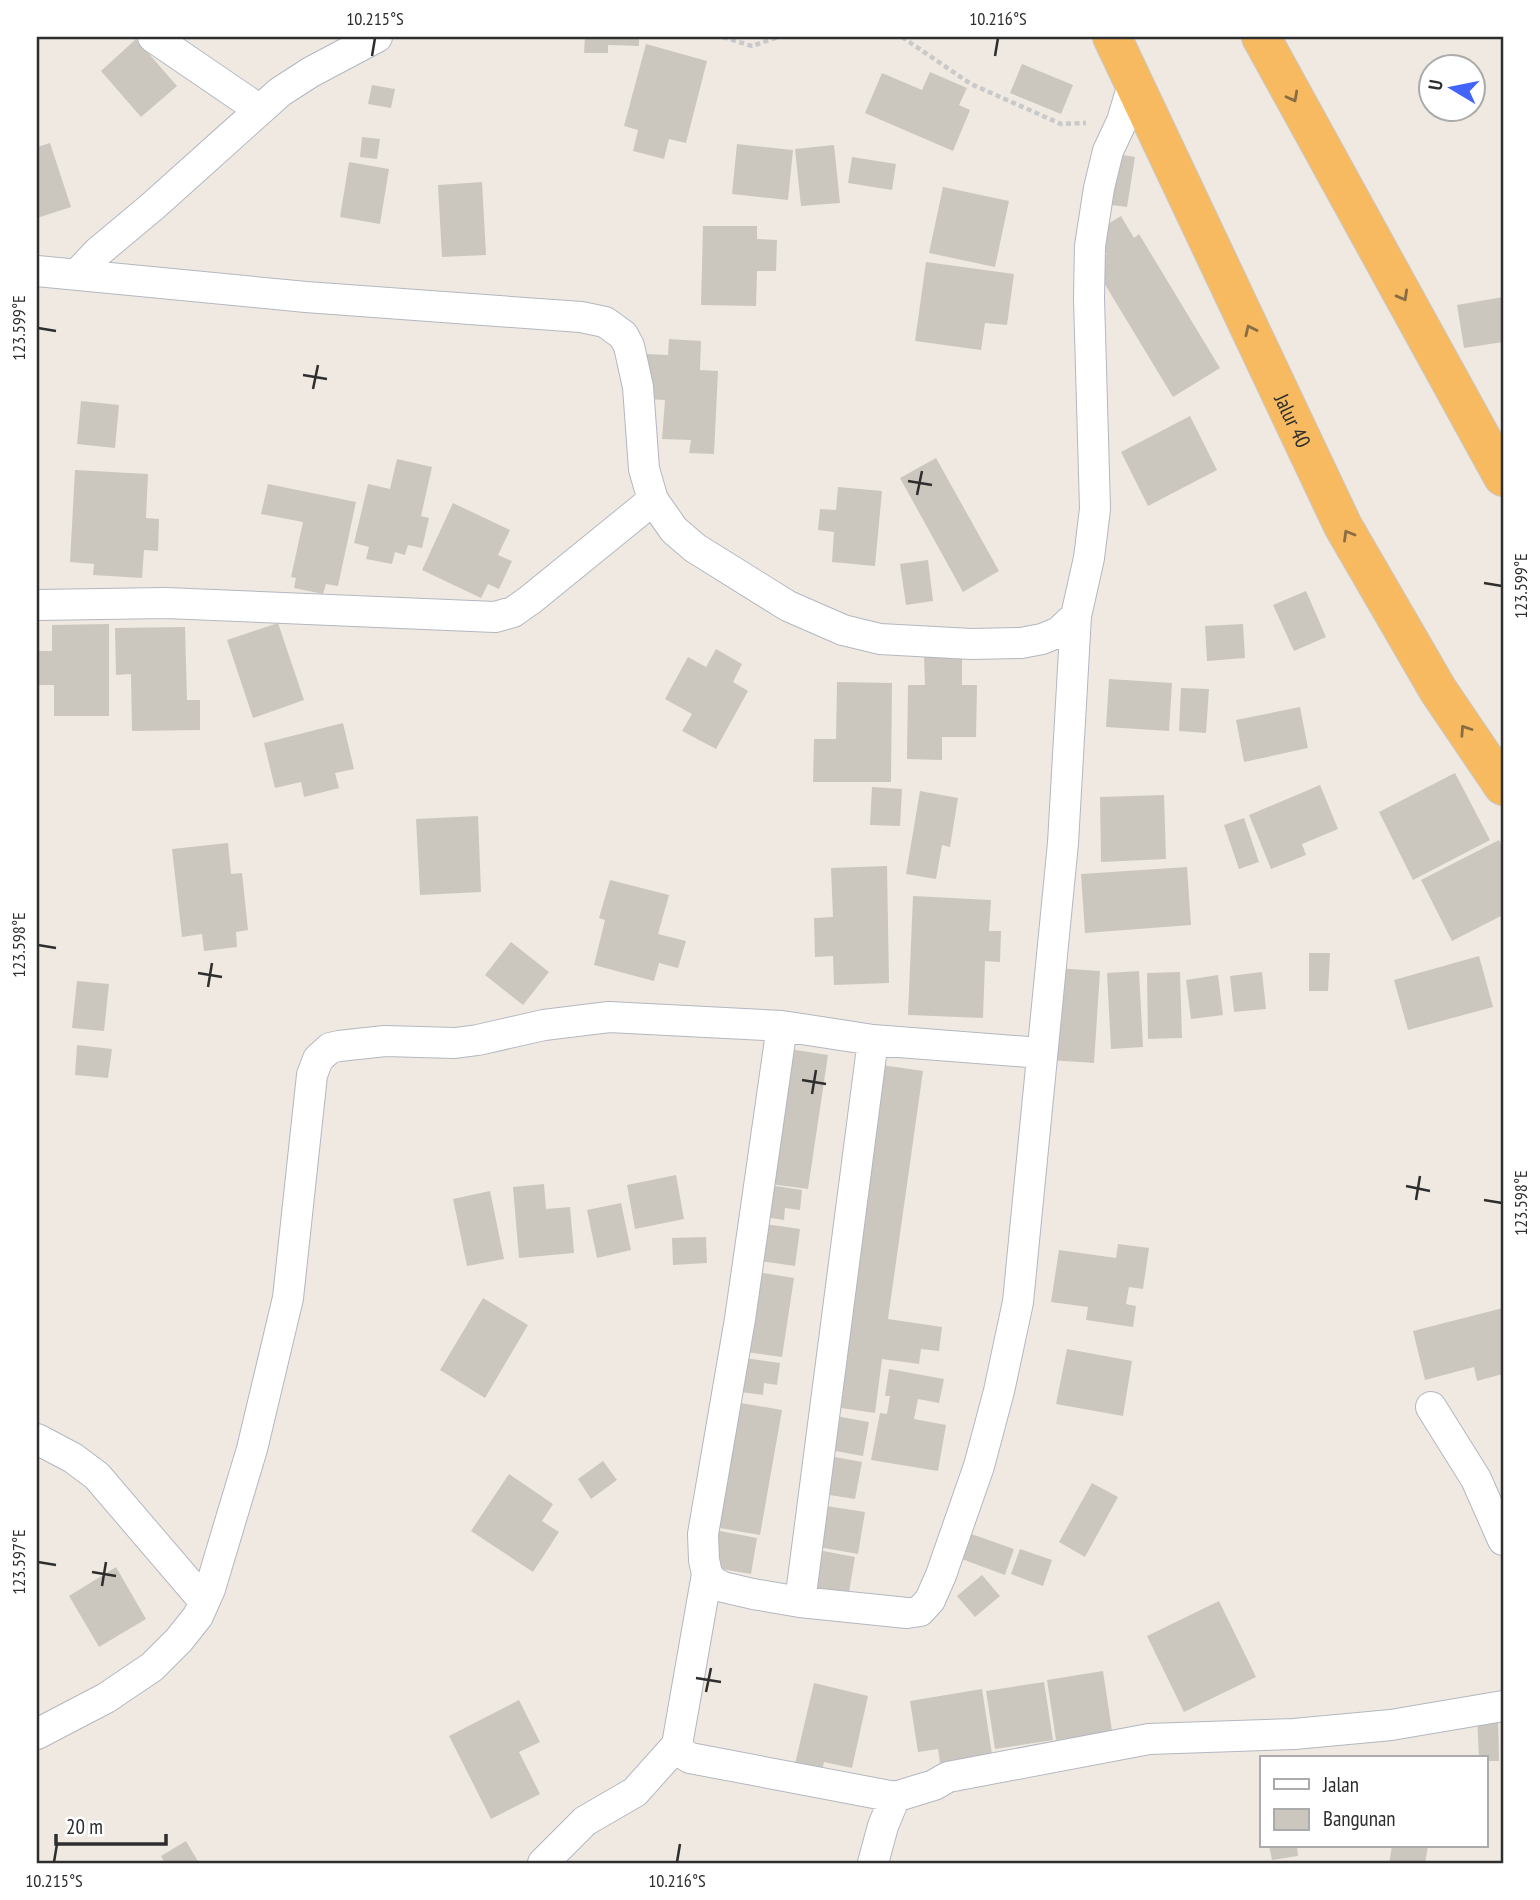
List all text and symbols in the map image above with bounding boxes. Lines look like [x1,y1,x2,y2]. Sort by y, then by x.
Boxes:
text: 10.215°S [346,7,404,30]
text: 10.216°S [969,7,1027,30]
north arrow [1418,52,1488,122]
text: U [1423,78,1448,92]
one-way arrow [1285,90,1299,102]
one-way arrow [1395,289,1408,302]
text: 123.599°E [7,295,30,361]
one-way arrow [1244,325,1258,337]
street label: Jalur 40 [1268,388,1317,452]
one-way arrow [1343,529,1356,542]
text: 123.599°E [1509,553,1532,619]
one-way arrow [1461,725,1473,738]
text: 123.598°E [7,912,30,978]
text: 123.598°E [1509,1170,1532,1236]
text: 123.597°E [7,1529,30,1595]
legend [1260,1756,1488,1848]
text: Jalan [1322,1771,1359,1798]
scale bar [56,1802,166,1846]
text: Bangunan [1323,1805,1396,1832]
text: 20 m [66,1813,103,1840]
text: 10.215°S [25,1869,83,1892]
text: 10.216°S [648,1869,706,1892]

